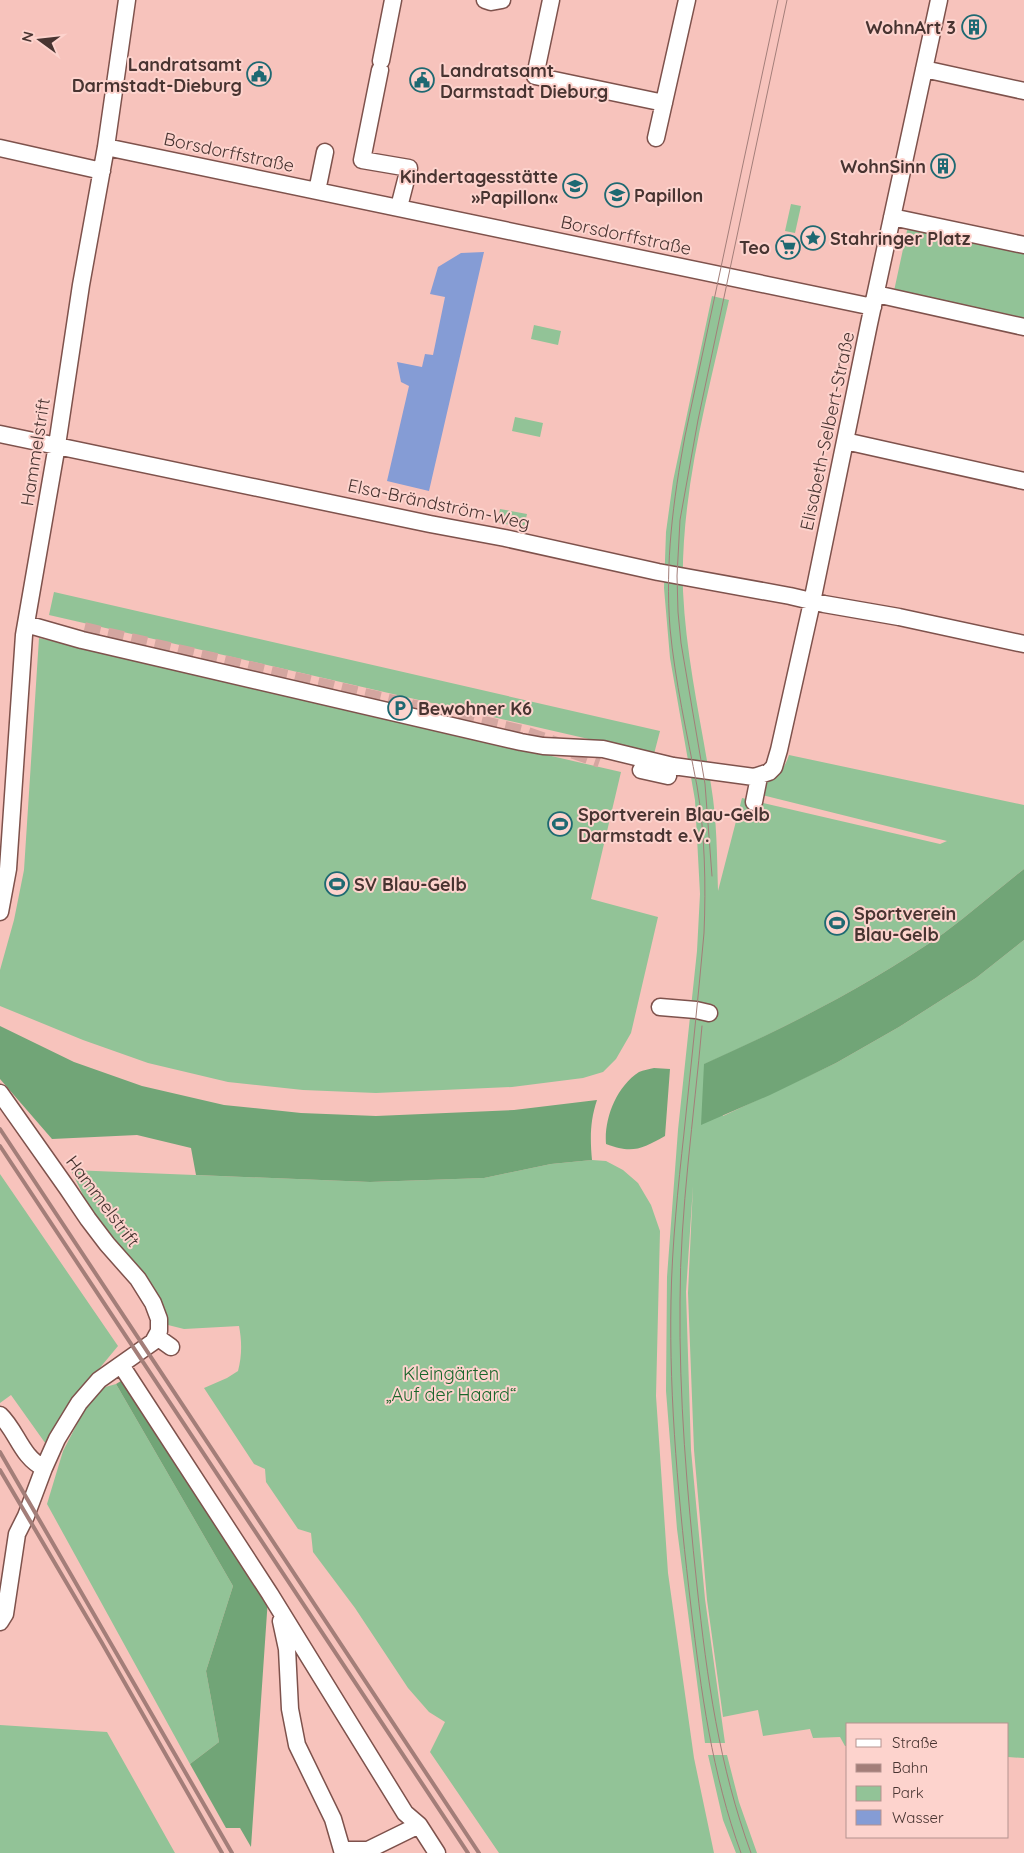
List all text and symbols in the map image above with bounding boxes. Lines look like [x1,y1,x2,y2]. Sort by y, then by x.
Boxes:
building icon: WohnArt 3 [961,14,987,40]
north arrow [15,15,65,65]
place label: WohnArt 3 [865,16,956,39]
text: N [17,29,37,44]
place label: Landratsamt Darmstadt-Dieburg [72,53,242,97]
place label: Landratsamt Darmstadt Dieburg [440,59,608,103]
public building icon: Landratsamt Darmstadt-Dieburg [246,61,272,87]
public building icon: Landratsamt Darmstadt Dieburg [409,67,435,93]
street label: Borsdorffstraße [162,127,296,177]
building icon: WohnSinn [930,153,956,179]
place label: WohnSinn [840,155,926,178]
place label: Kindertagesstätte »Papillon« [400,165,558,209]
school or university icon: Kindertagesstätte »Papillon« [562,173,588,199]
school or university icon: Papillon [604,182,630,208]
place label: Papillon [634,184,703,207]
street label: Borsdorffstraße [559,210,693,260]
place icon: Stahringer Platz [800,225,826,251]
place label: Stahringer Platz [830,227,971,250]
supermarket icon: Teo [775,234,801,260]
place label: Teo [739,236,770,259]
street label: Elisabeth-Selbert-Straße [795,330,859,532]
street label: Hammelstrift [15,396,55,508]
street label: Elsa-Brändström-Weg [346,473,532,535]
parking icon: Bewohner K6 [387,695,413,721]
place label: Bewohner K6 [418,697,532,720]
place label: Sportverein Blau-Gelb Darmstadt e.V. [578,803,770,847]
sports icon: Sportverein Blau-Gelb Darmstadt e.V. [547,811,573,837]
sports icon: SV Blau-Gelb [324,871,350,897]
place label: SV Blau-Gelb [354,873,467,896]
place label: Sportverein Blau-Gelb [854,902,956,946]
sports icon: Sportverein Blau-Gelb [824,910,850,936]
street label: Hammelstrift [61,1151,145,1251]
park label: Kleingärten „Auf der Haard“ [386,1362,516,1406]
legend [846,1723,1009,1838]
text: Straße [892,1733,938,1752]
text: Bahn [892,1758,928,1777]
text: Park [892,1783,924,1802]
text: Wasser [892,1808,944,1827]

